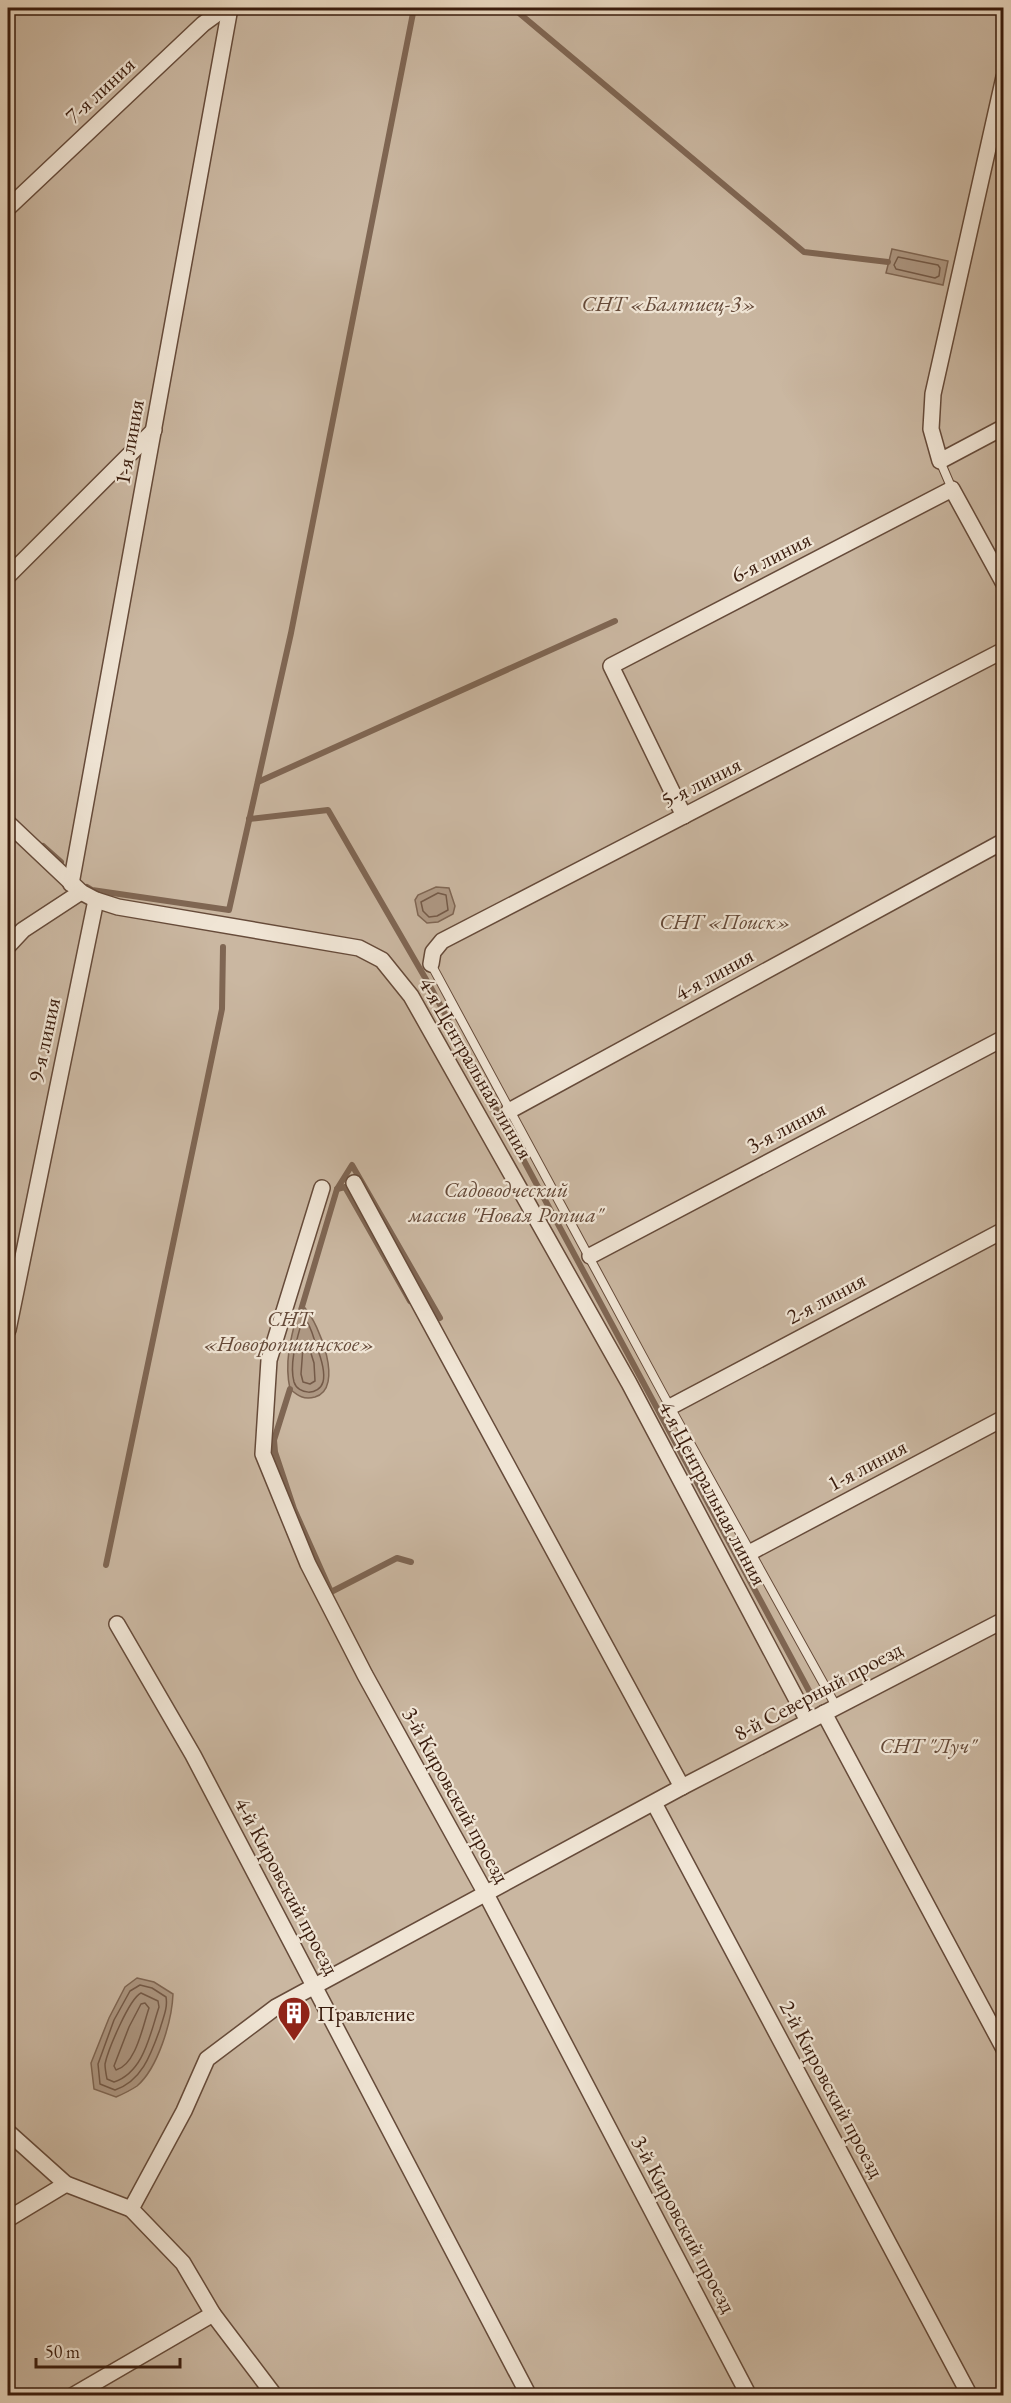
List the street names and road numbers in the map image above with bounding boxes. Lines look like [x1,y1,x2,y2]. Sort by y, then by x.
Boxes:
street label: 7-я линия [59,50,141,130]
street label: 1-я линия [107,397,151,487]
street label: 6-я линия [726,525,816,589]
street label: 5-я линия [656,750,746,814]
street label: 4-я линия [669,940,759,1008]
street label: 4-я Центральная линия [412,972,540,1164]
street label: 9-я линия [21,995,67,1085]
street label: 3-я линия [741,1094,831,1160]
street label: 2-я линия [781,1265,871,1331]
street label: 4-я Центральная линия [652,1395,774,1591]
street label: 1-я линия [822,1432,912,1498]
street label: 8-й Северный проезд [729,1634,907,1748]
street label: 3-й Кировский проезд [396,1702,516,1888]
street label: 4-й Кировский проезд [228,1792,346,1980]
street label: 2-й Кировский проезд [773,1995,891,2183]
street label: 3-й Кировский проезд [625,2130,743,2318]

